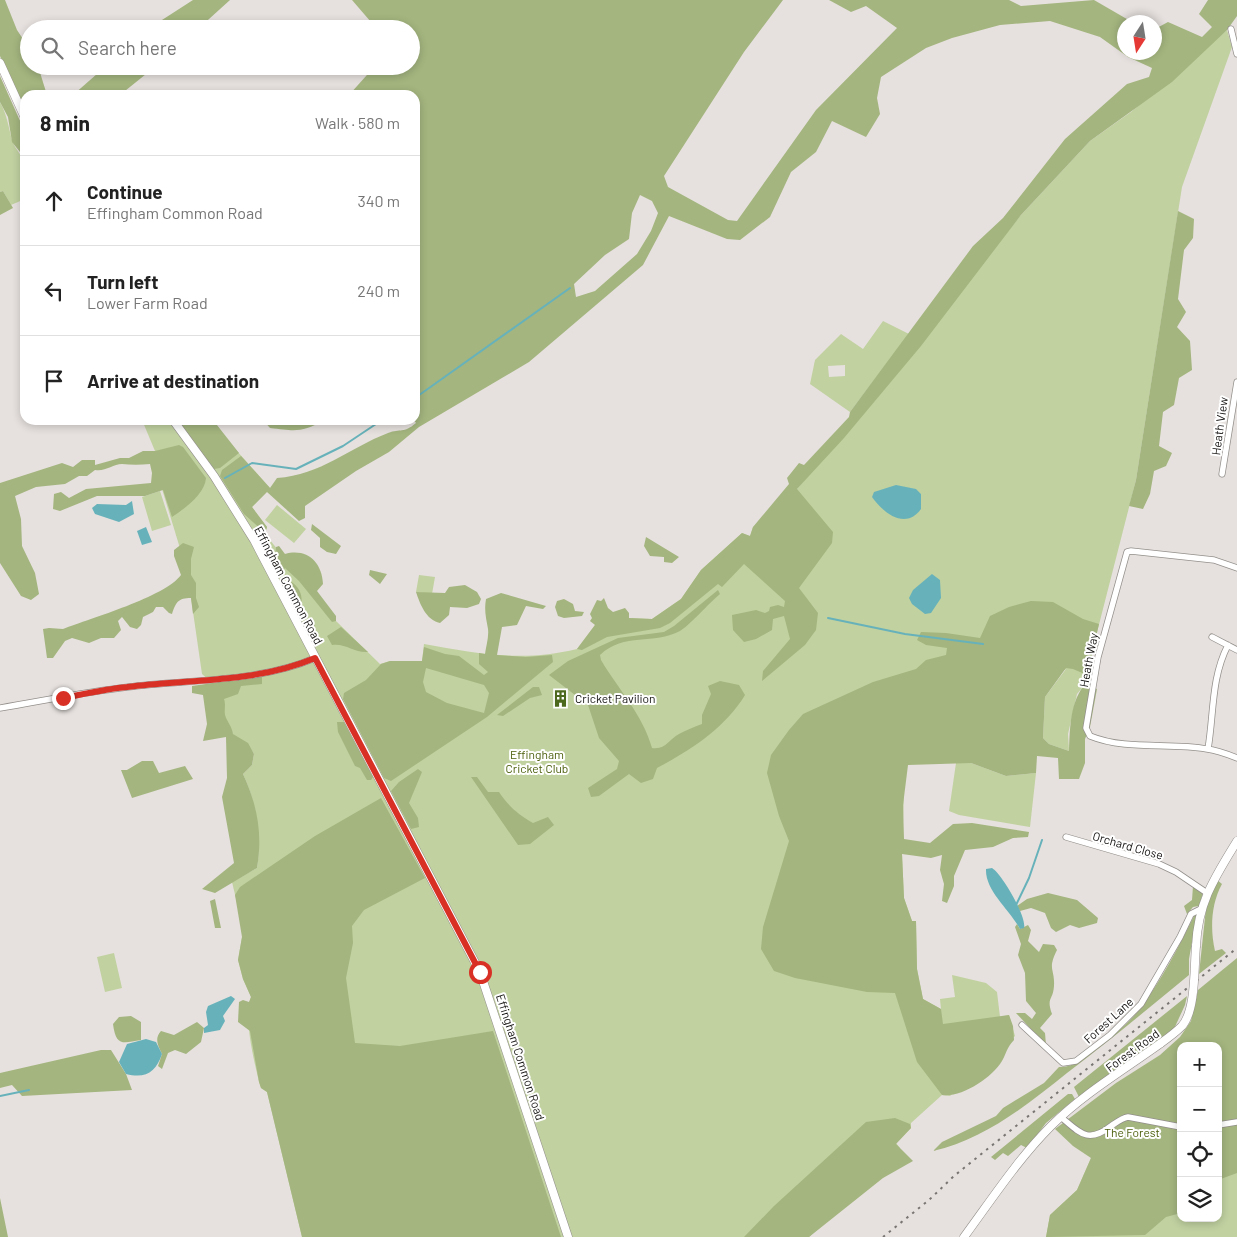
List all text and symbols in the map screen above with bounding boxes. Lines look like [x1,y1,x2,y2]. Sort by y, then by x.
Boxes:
north arrow [1117,15,1162,60]
search box [20,20,420,75]
icon: search [38,34,66,62]
text: Search here [78,36,177,59]
text: 8 min [40,110,90,135]
text: Walk · 580 m [315,113,400,132]
text: Continue [87,180,163,203]
icon: ahead [40,187,68,215]
text: 340 m [357,191,400,210]
text: Effingham Common Road [87,203,263,222]
text: Turn left [87,270,158,293]
icon: left [40,277,68,305]
text: 240 m [357,281,400,300]
text: Lower Farm Road [87,293,208,312]
icon: arrive [40,367,68,395]
text: Arrive at destination [87,369,259,392]
street label: Heath View [1208,396,1230,456]
street label: Effingham Common Road [252,524,326,646]
street label: Heath Way [1076,631,1100,688]
route end [52,687,75,710]
building icon: Cricket Pavilion [551,688,571,708]
place label: Cricket Pavilion [575,691,656,705]
park label: Effingham Cricket Club [506,747,568,775]
street label: Orchard Close [1091,828,1165,862]
route start [469,961,492,984]
street label: Effingham Common Road [494,992,548,1122]
street label: Forest Lane [1080,994,1136,1046]
street label: Forest Road [1103,1026,1161,1074]
map controls [1177,1042,1222,1222]
button: + [1177,1042,1222,1087]
button: − [1177,1087,1222,1132]
park label: The Forest [1104,1125,1160,1139]
button: locate [1177,1132,1222,1177]
button: layers [1177,1177,1222,1222]

